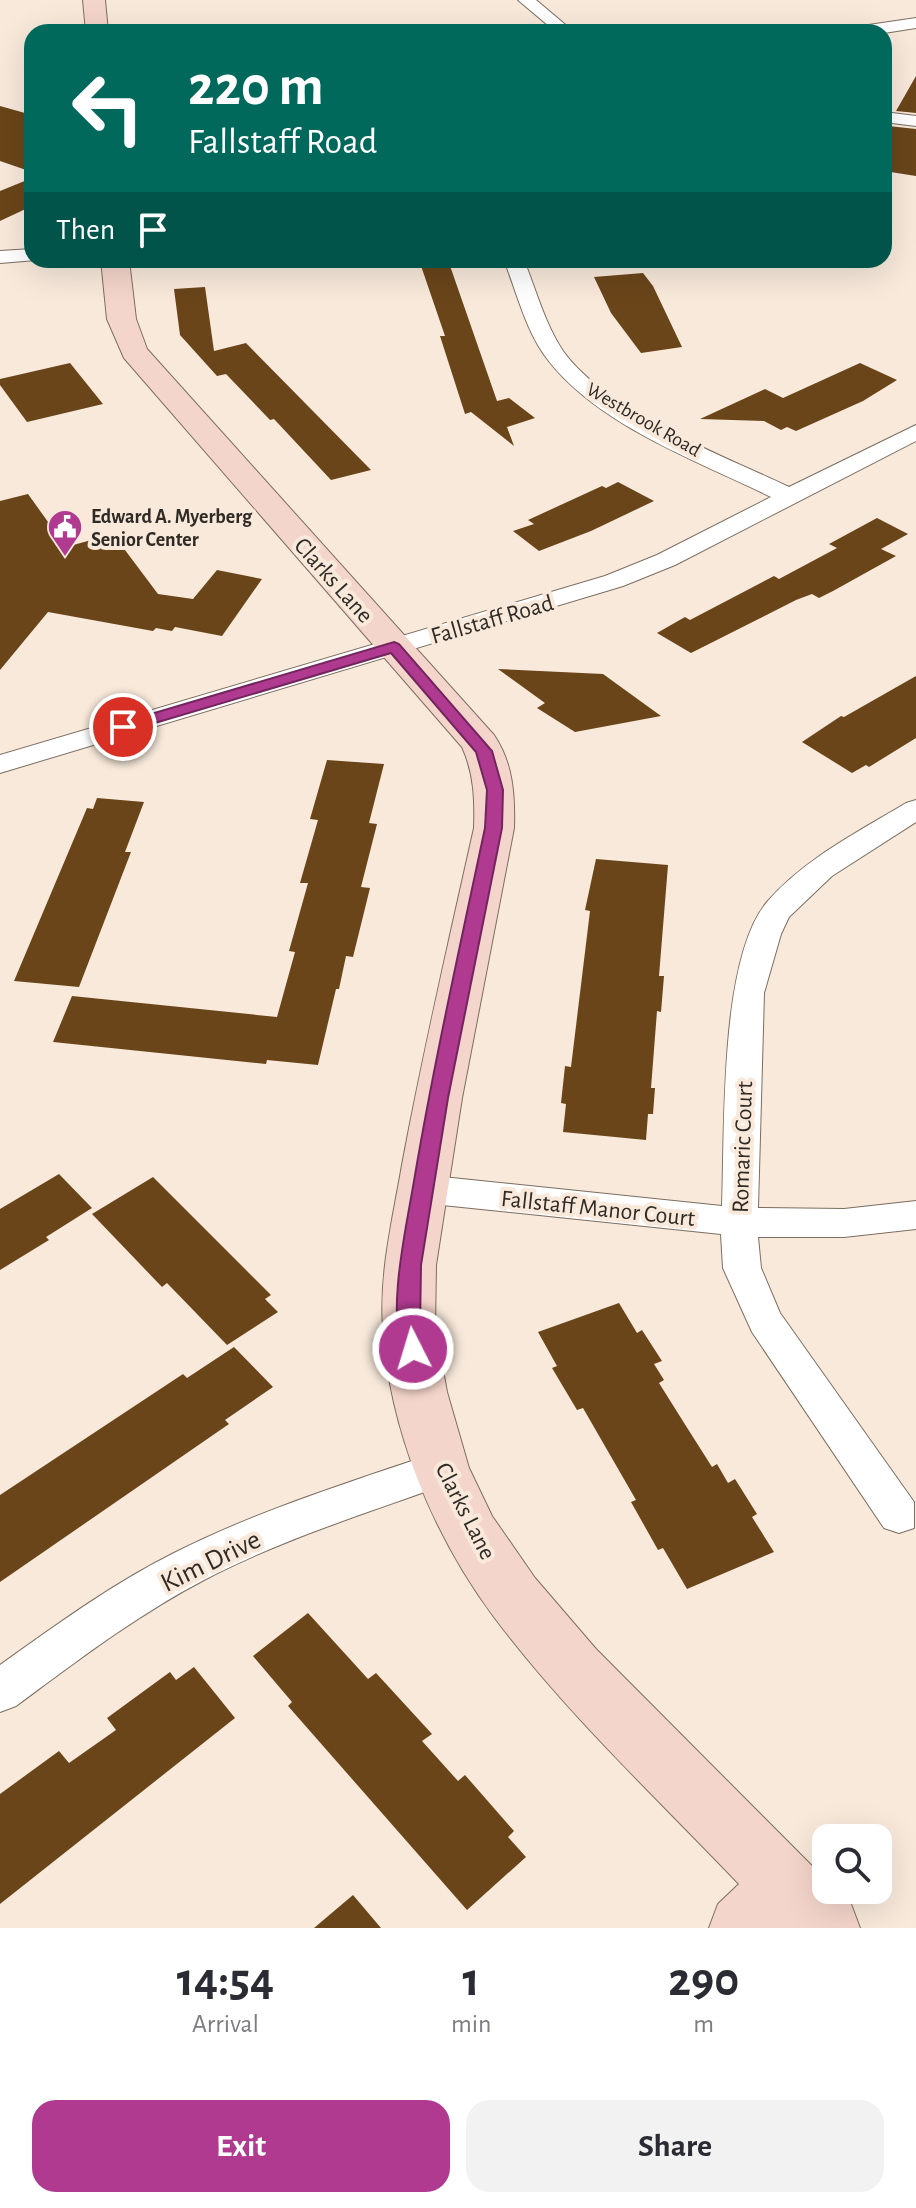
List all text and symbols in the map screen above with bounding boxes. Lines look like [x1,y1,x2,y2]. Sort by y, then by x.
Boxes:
icon: left [56,56,160,160]
text: 220 m [188,59,324,115]
text: Fallstaff Road [188,124,377,160]
icon: arrive [131,208,175,252]
text: Then [56,215,115,245]
street label: Westbrook Road [583,379,704,461]
place label: Edward A. Myerberg Senior Center [91,507,253,550]
public building icon: Edward A. Myerberg Senior Center [46,508,84,558]
street label: Clarks Lane [289,534,377,628]
street label: Fallstaff Road [428,591,556,649]
pin [89,693,157,761]
icon: arrive [101,705,145,749]
street label: Romaric Court [729,1080,757,1213]
street label: Fallstaff Manor Court [500,1187,696,1231]
position arrow [371,1307,455,1391]
street label: Clarks Lane [431,1459,500,1564]
street label: Kim Drive [156,1526,265,1598]
map controls [812,1824,892,1904]
button: search [812,1824,892,1904]
text: 14:54 [177,1957,274,2005]
text: 1 [463,1957,480,2005]
text: 290 [668,1957,739,2005]
text: Arrival [192,2011,259,2037]
text: min [451,2011,492,2037]
text: m [693,2011,714,2037]
button: Exit [32,2100,450,2192]
button: Share [466,2100,884,2192]

